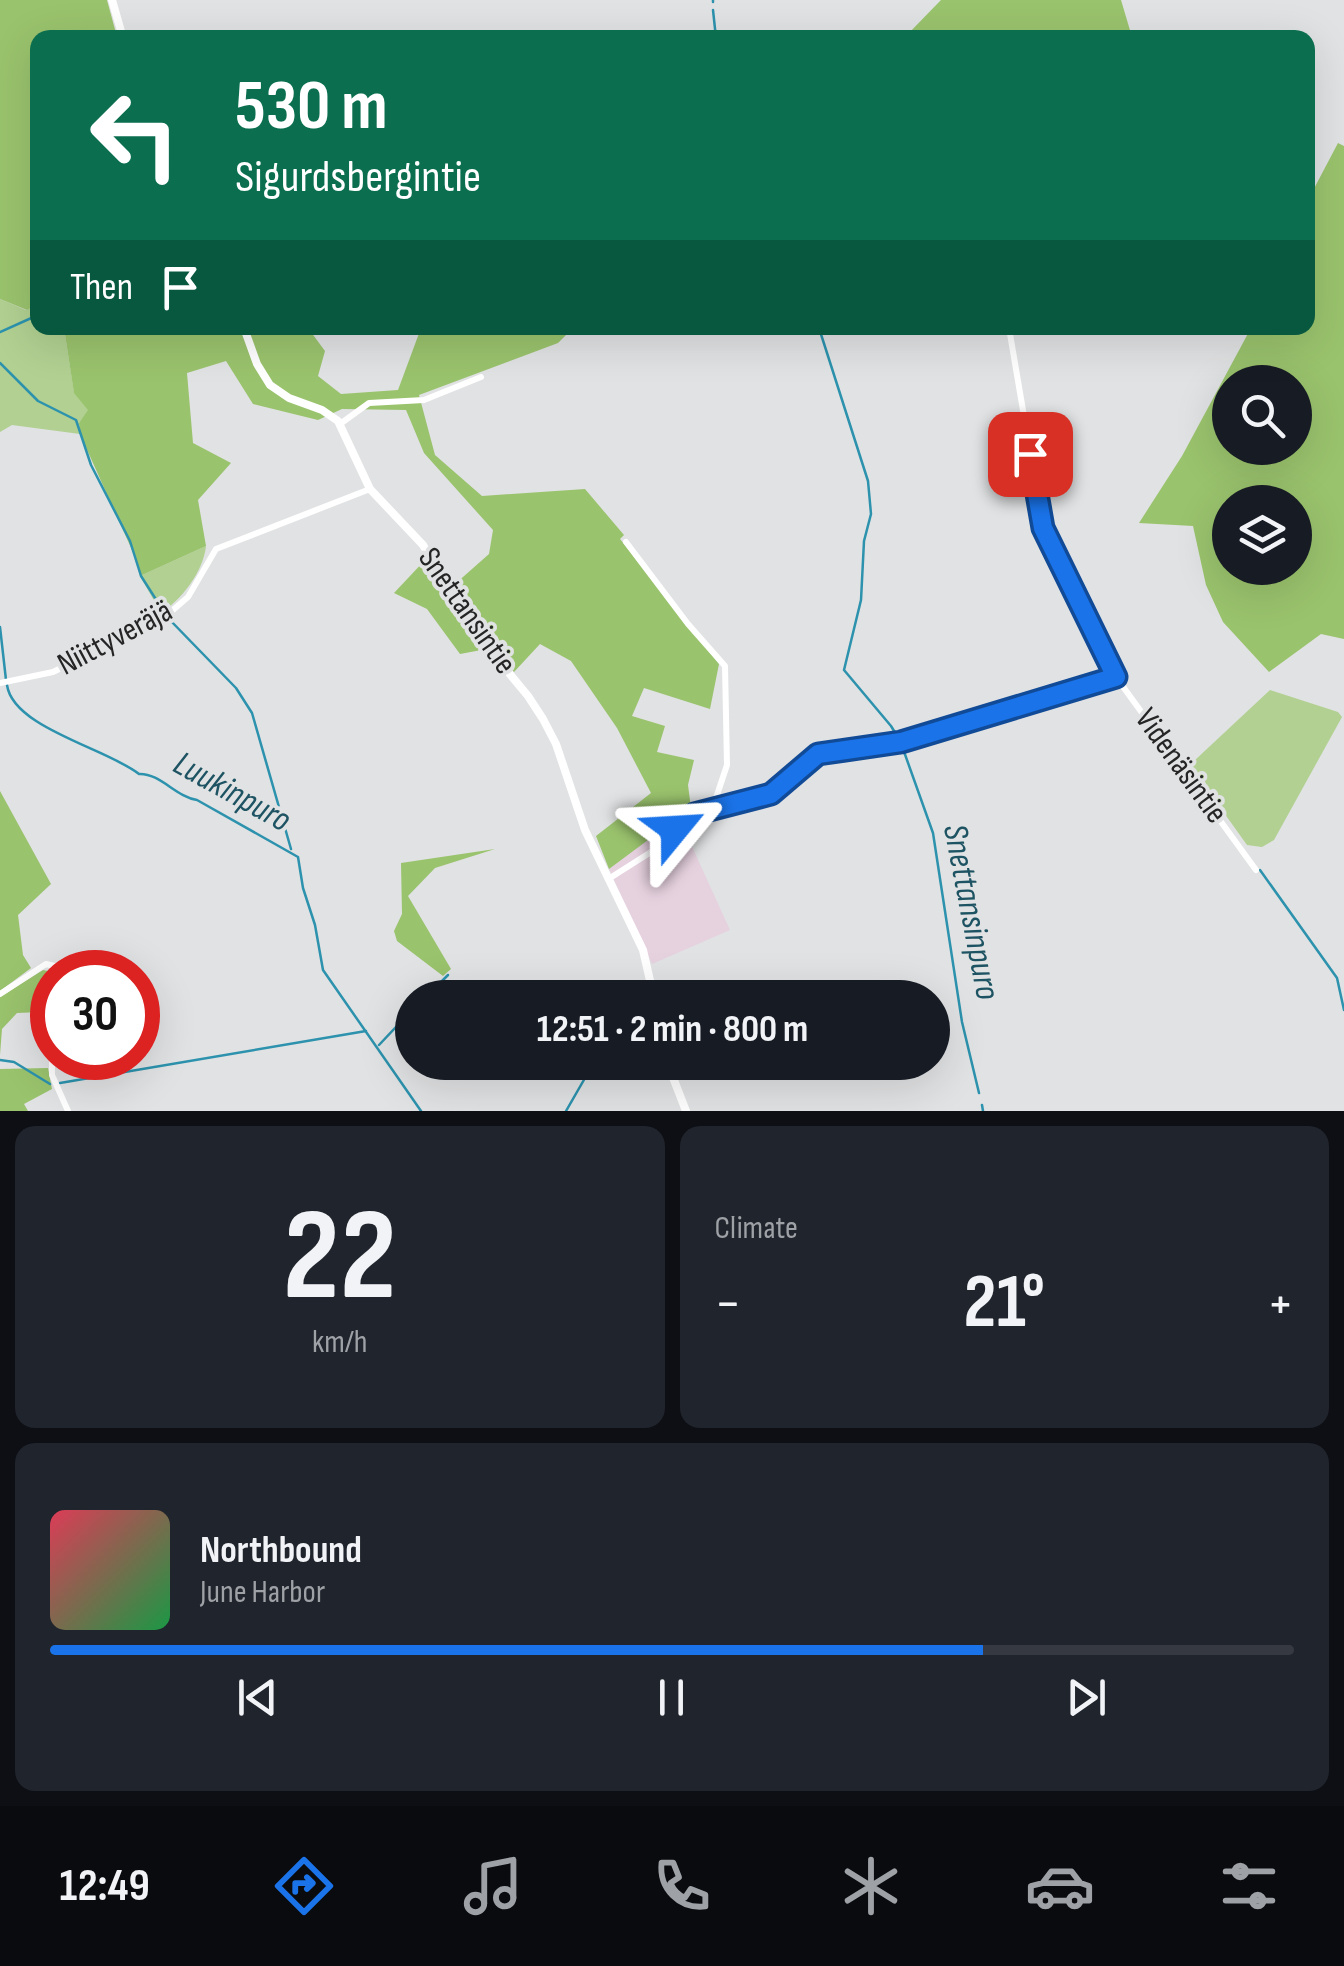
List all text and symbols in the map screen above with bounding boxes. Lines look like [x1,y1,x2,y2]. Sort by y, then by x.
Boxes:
text: 530 m [235,65,388,149]
icon: left [70,70,200,200]
text: Sigurdsbergintie [235,150,481,205]
icon: arrive [153,260,208,315]
text: Then [70,265,133,310]
map controls [1212,365,1312,585]
button: search [1212,365,1312,465]
pin [988,412,1073,497]
icon: arrive [1003,427,1058,482]
button: layers [1212,485,1312,585]
street label: Snettansintie [409,540,525,682]
street label: Niittyveräjä [51,592,179,684]
street label: Videnäsintie [1126,701,1236,831]
water label: Luukinpuro [166,742,298,842]
position arrow [623,777,727,881]
water label: Snettansinpuro [933,821,1009,1003]
speed limit sign: 30 [30,950,160,1080]
text: 12:51 · 2 min · 800 m [537,1007,808,1052]
text: 22 [283,1180,397,1336]
text: Climate [715,1209,798,1248]
text: 21° [964,1258,1045,1349]
text: − [715,1271,741,1338]
text: + [1267,1271,1294,1338]
text: km/h [312,1323,367,1362]
text: Northbound [200,1528,362,1573]
text: June Harbor [200,1573,325,1612]
icon: previous [230,1670,285,1725]
icon: pause [644,1670,699,1725]
icon: next [1059,1670,1114,1725]
icon: directions [269,1851,339,1921]
icon: music [458,1851,528,1921]
icon: phone [647,1851,717,1921]
icon: climate [836,1851,906,1921]
icon: car [1025,1851,1095,1921]
icon: filters [1214,1851,1284,1921]
text: 12:49 [60,1859,150,1914]

